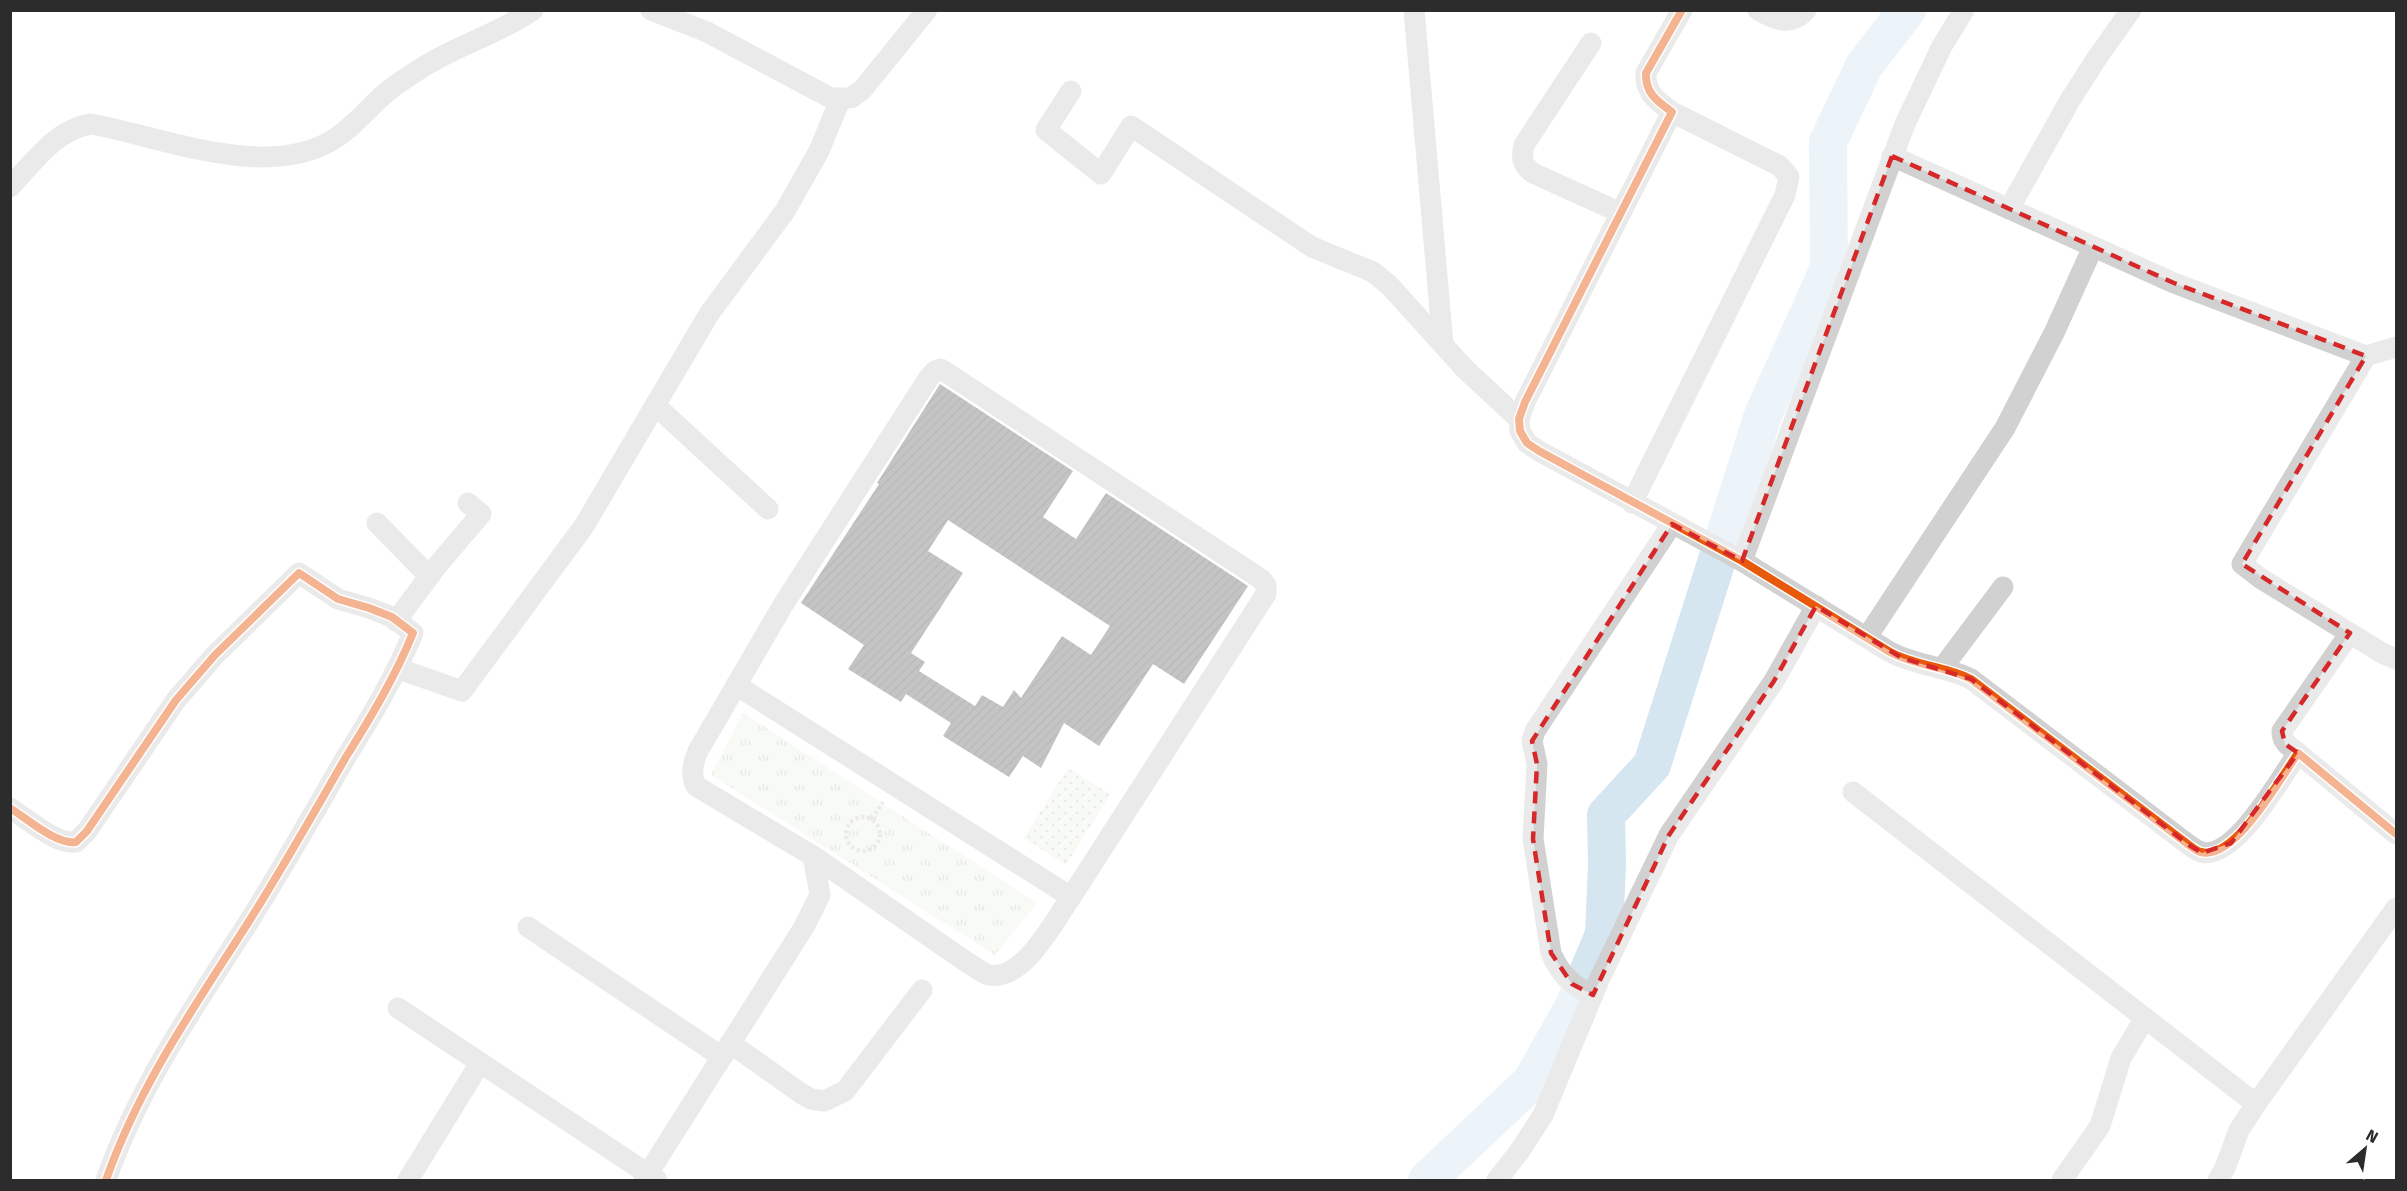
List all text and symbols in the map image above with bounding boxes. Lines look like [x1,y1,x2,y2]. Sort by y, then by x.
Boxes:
north arrow [2335,1119,2395,1179]
text: N [2363,1125,2381,1147]

